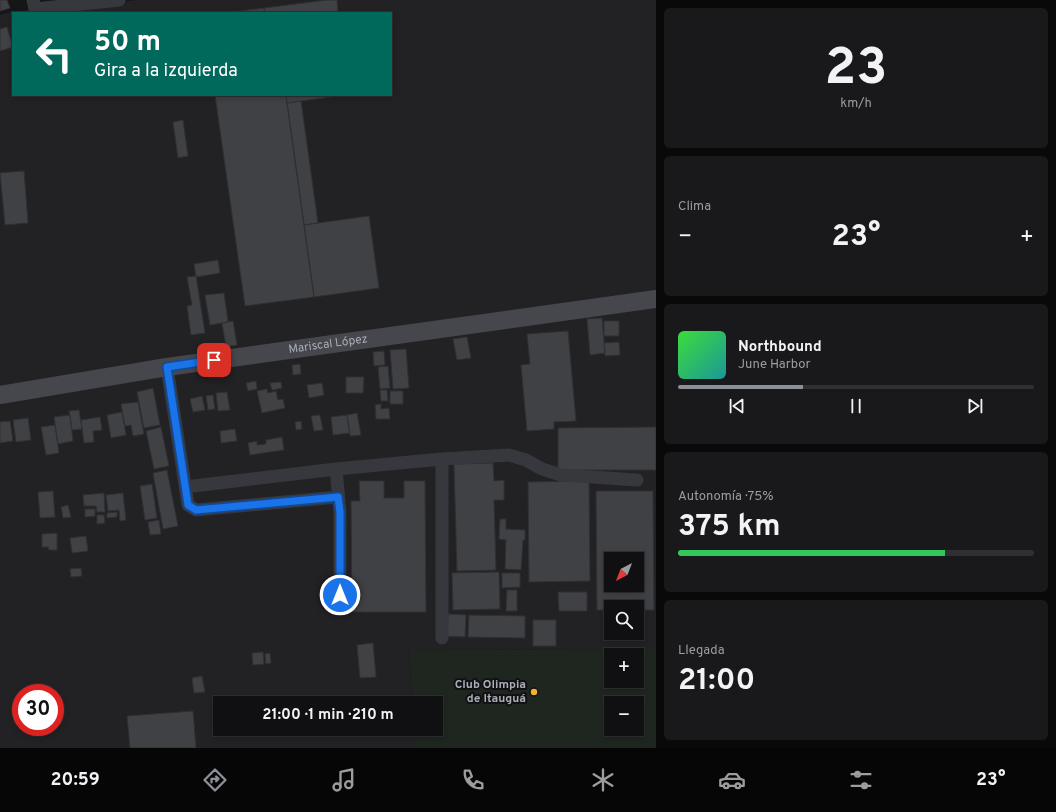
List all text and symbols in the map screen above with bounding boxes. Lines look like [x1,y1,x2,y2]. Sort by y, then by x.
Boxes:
text: 50 m [94,25,161,61]
icon: left [28,28,80,80]
text: 23 [825,37,887,103]
text: Gira a la izquierda [94,60,238,83]
text: km/h [840,96,872,112]
text: Clima [678,199,711,215]
text: 23° [832,219,880,256]
text: − [678,224,692,251]
text: + [1020,224,1034,251]
street label: Mariscal López [287,331,369,358]
text: Northbound [738,338,822,357]
pin [197,343,231,377]
icon: arrive [203,349,225,371]
text: June Harbor [738,357,811,373]
icon: previous [726,395,748,417]
icon: pause [845,395,867,417]
icon: next [964,395,986,417]
text: Autonomía · 75% [678,489,774,505]
text: 375 km [678,509,781,546]
north arrow [604,552,644,592]
map controls [604,552,644,736]
position arrow [319,574,361,616]
button: search [604,600,644,640]
text: Llegada [678,643,725,659]
button: + [604,648,644,688]
text: 21:00 [678,663,755,700]
place label: Club Olimpia de Itauguá [455,677,526,707]
speed limit sign: 30 [12,684,64,736]
marker: Club Olimpia de Itauguá [529,687,539,697]
button: − [604,696,644,736]
text: 21:00 · 1 min · 210 m [262,706,394,725]
icon: directions [201,766,229,794]
icon: music [330,766,358,794]
icon: phone [459,766,487,794]
icon: climate [589,766,617,794]
icon: car [718,766,746,794]
icon: filters [847,766,875,794]
text: 20:59 [51,769,100,792]
text: 23° [976,769,1005,792]

